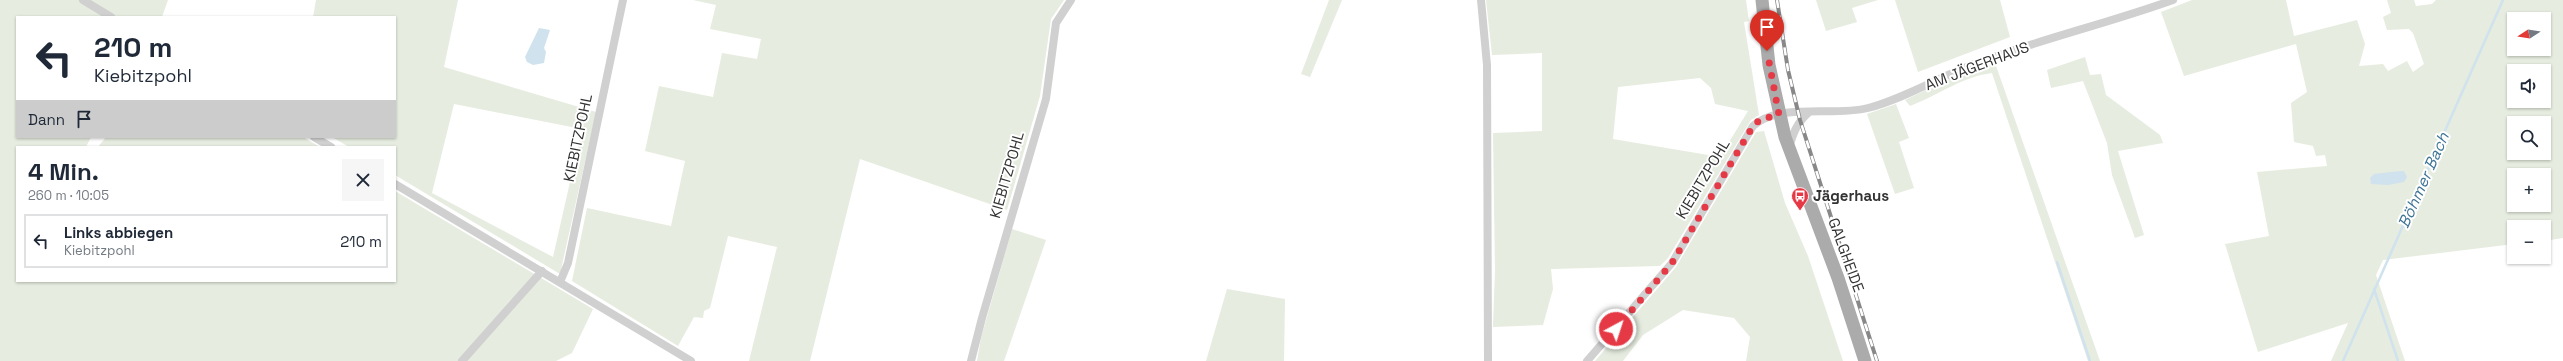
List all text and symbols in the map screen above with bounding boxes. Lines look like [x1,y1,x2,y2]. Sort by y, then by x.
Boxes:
pin [1750,10,1784,51]
north arrow [2507,12,2551,56]
map controls [2507,12,2551,264]
icon: arrive [1756,16,1778,38]
text: 210 m [94,29,172,65]
icon: left [28,32,80,84]
street label: AM JÄGERHAUS [1922,37,2032,94]
text: Kiebitzpohl [94,64,192,87]
button: sound [2507,64,2551,108]
street label: KIEBITZPOHL [559,92,596,184]
icon: arrive [73,108,95,130]
text: Dann [28,110,65,129]
button: search [2507,116,2551,160]
water label: Böhmer Bach [2393,128,2454,231]
street label: KIEBITZPOHL [985,129,1028,220]
street label: KIEBITZPOHL [1671,136,1734,222]
text: 4 Min. [28,156,99,187]
button: close [342,159,384,201]
button: + [2507,168,2551,212]
bus stop icon: Jägerhaus [1790,186,1810,211]
place label: Jägerhaus [1813,186,1889,205]
text: 260 m · 10:05 [28,187,109,204]
street label: GALGHEIDE [1824,215,1869,294]
button: − [2507,220,2551,264]
text: Links abbiegen [64,223,173,242]
icon: left [30,230,52,252]
text: 210 m [340,232,382,251]
text: Kiebitzpohl [64,242,135,259]
position arrow [1595,308,1637,350]

